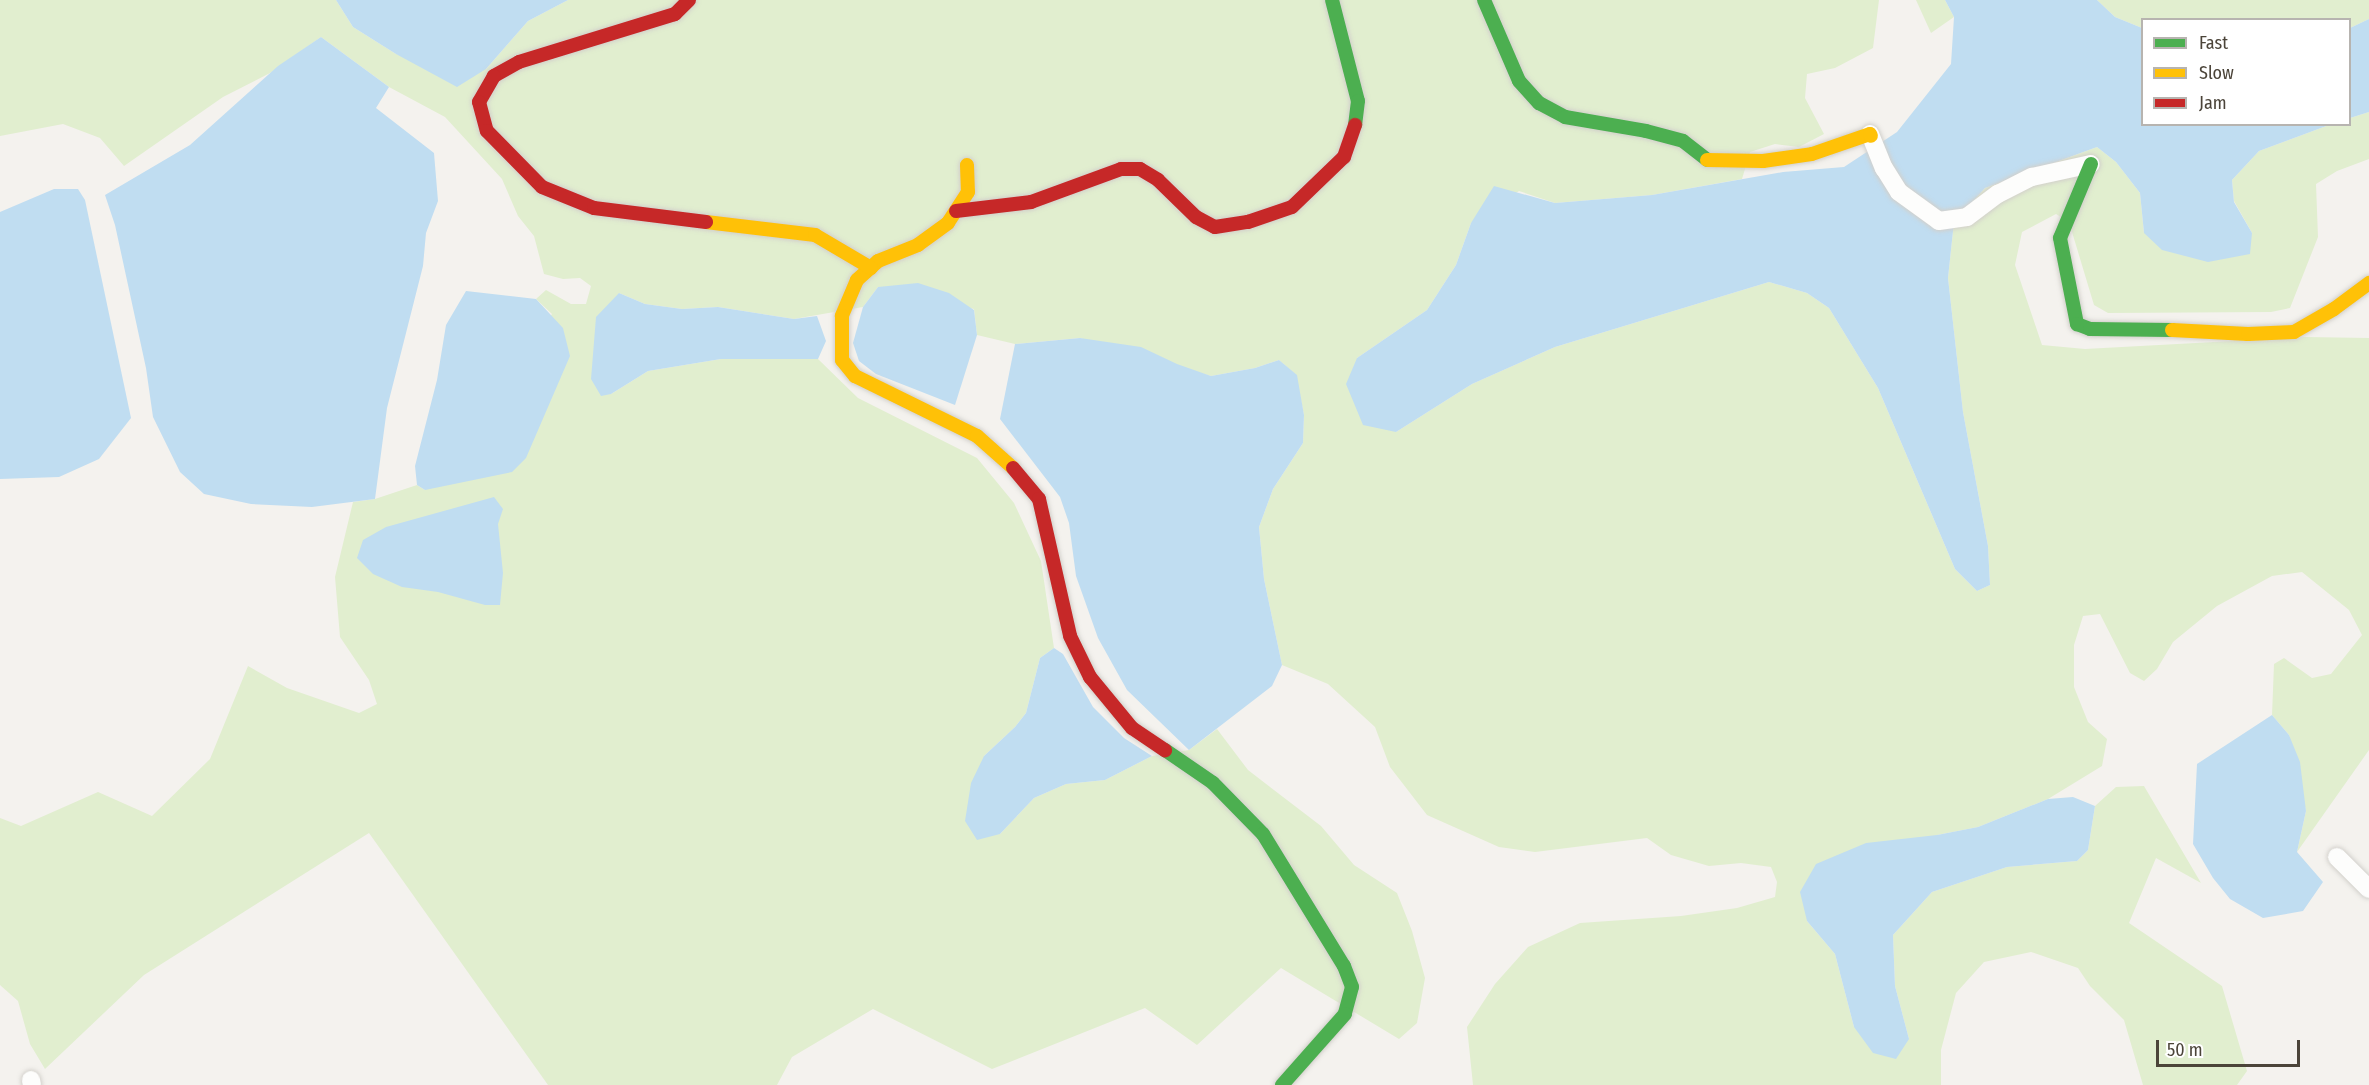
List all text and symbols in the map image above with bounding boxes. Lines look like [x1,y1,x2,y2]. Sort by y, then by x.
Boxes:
legend [2141,18,2351,126]
text: Fast [2199,32,2228,54]
text: Slow [2199,62,2234,84]
text: Jam [2199,92,2227,114]
scale bar [2159,1028,2303,1066]
text: 50 m [2167,1039,2203,1061]

